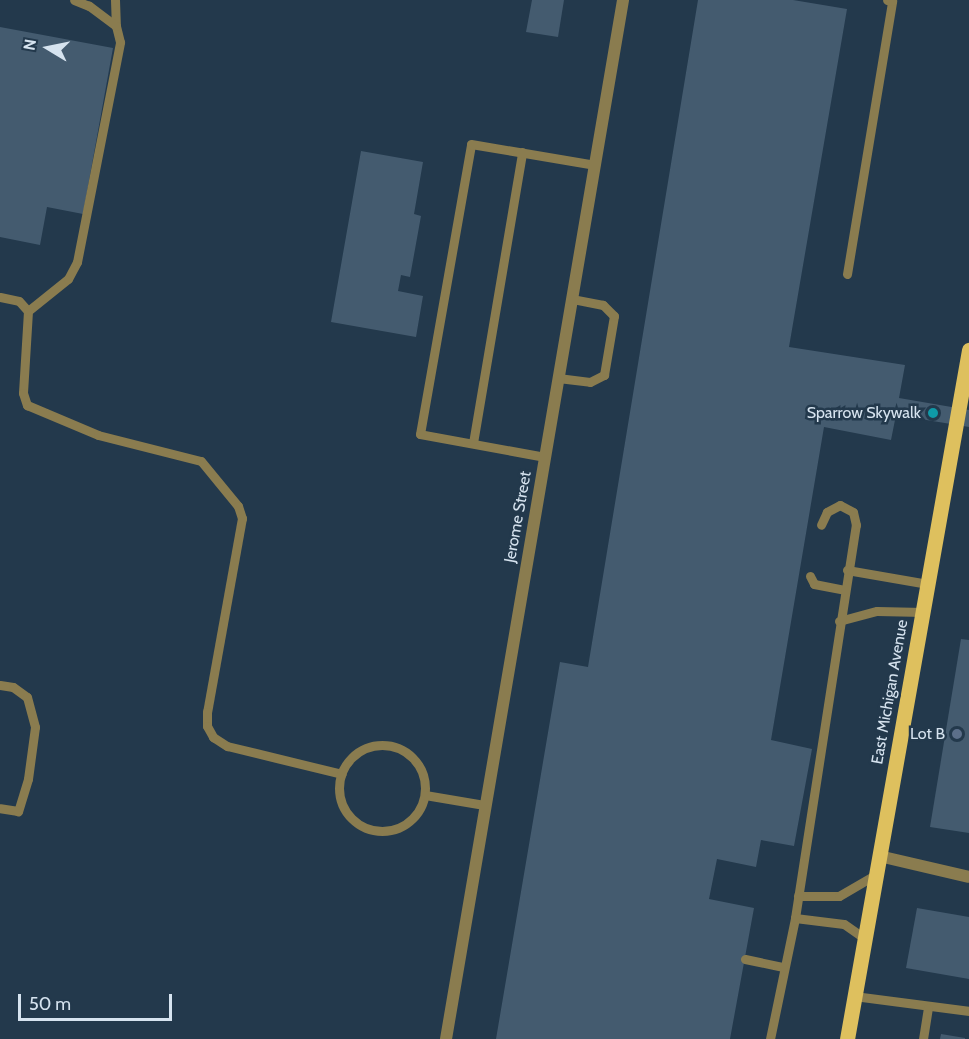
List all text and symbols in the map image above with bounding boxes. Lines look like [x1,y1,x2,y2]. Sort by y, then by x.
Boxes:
north arrow [18,18,78,78]
text: N [19,38,40,52]
place label: Sparrow Skywalk [807,403,921,423]
marker: Sparrow Skywalk [926,406,940,420]
street label: Jerome Street [501,470,535,564]
street label: East Michigan Avenue [868,618,912,766]
place label: Lot B [910,724,945,744]
marker: Lot B [950,727,964,741]
scale bar [21,982,176,1020]
text: 50 m [29,993,71,1015]

